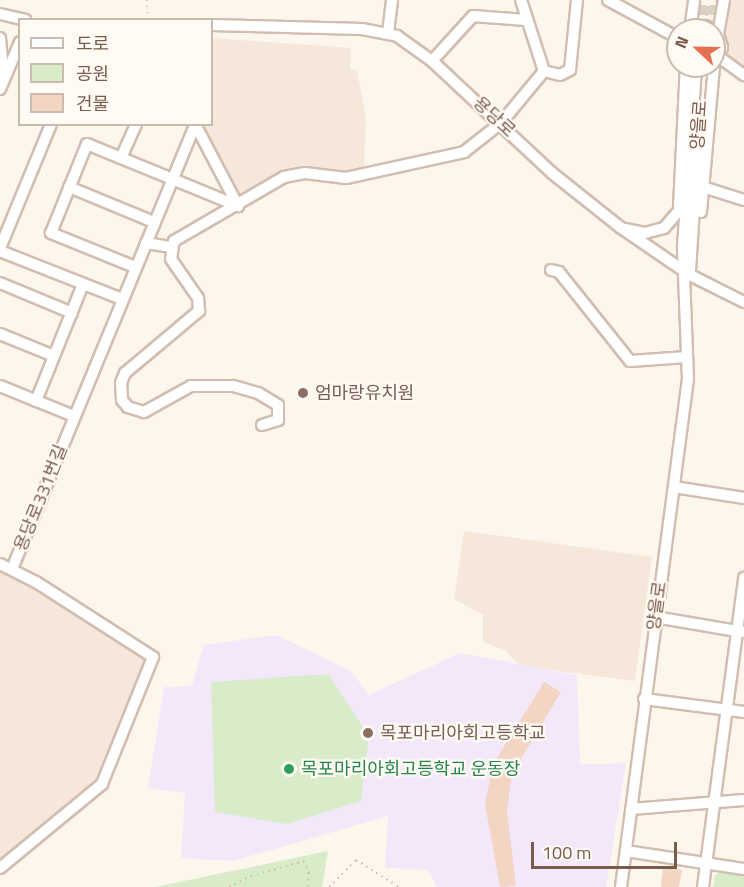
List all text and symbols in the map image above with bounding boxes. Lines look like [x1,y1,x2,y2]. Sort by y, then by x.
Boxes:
legend [18,18,213,126]
north arrow [666,18,726,78]
text: 도로 [76,30,109,57]
text: N [668,32,694,52]
text: 공원 [76,60,109,87]
text: 건물 [76,90,109,117]
street label: 용당로 [468,92,520,142]
street label: 양을로 [686,99,712,151]
place label: 엄마랑유치원 [315,382,414,404]
marker: 엄마랑유치원 [296,386,310,400]
street label: 용당로331번길 [10,442,72,554]
street label: 양을로 [643,580,671,632]
place label: 목포마리아회고등학교 [380,722,546,744]
marker: 목포마리아회고등학교 [361,726,375,740]
place label: 목포마리아회고등학교 운동장 [301,758,520,780]
marker: 목포마리아회고등학교 운동장 [282,762,296,776]
scale bar [534,830,680,868]
text: 100 m [542,839,591,866]

